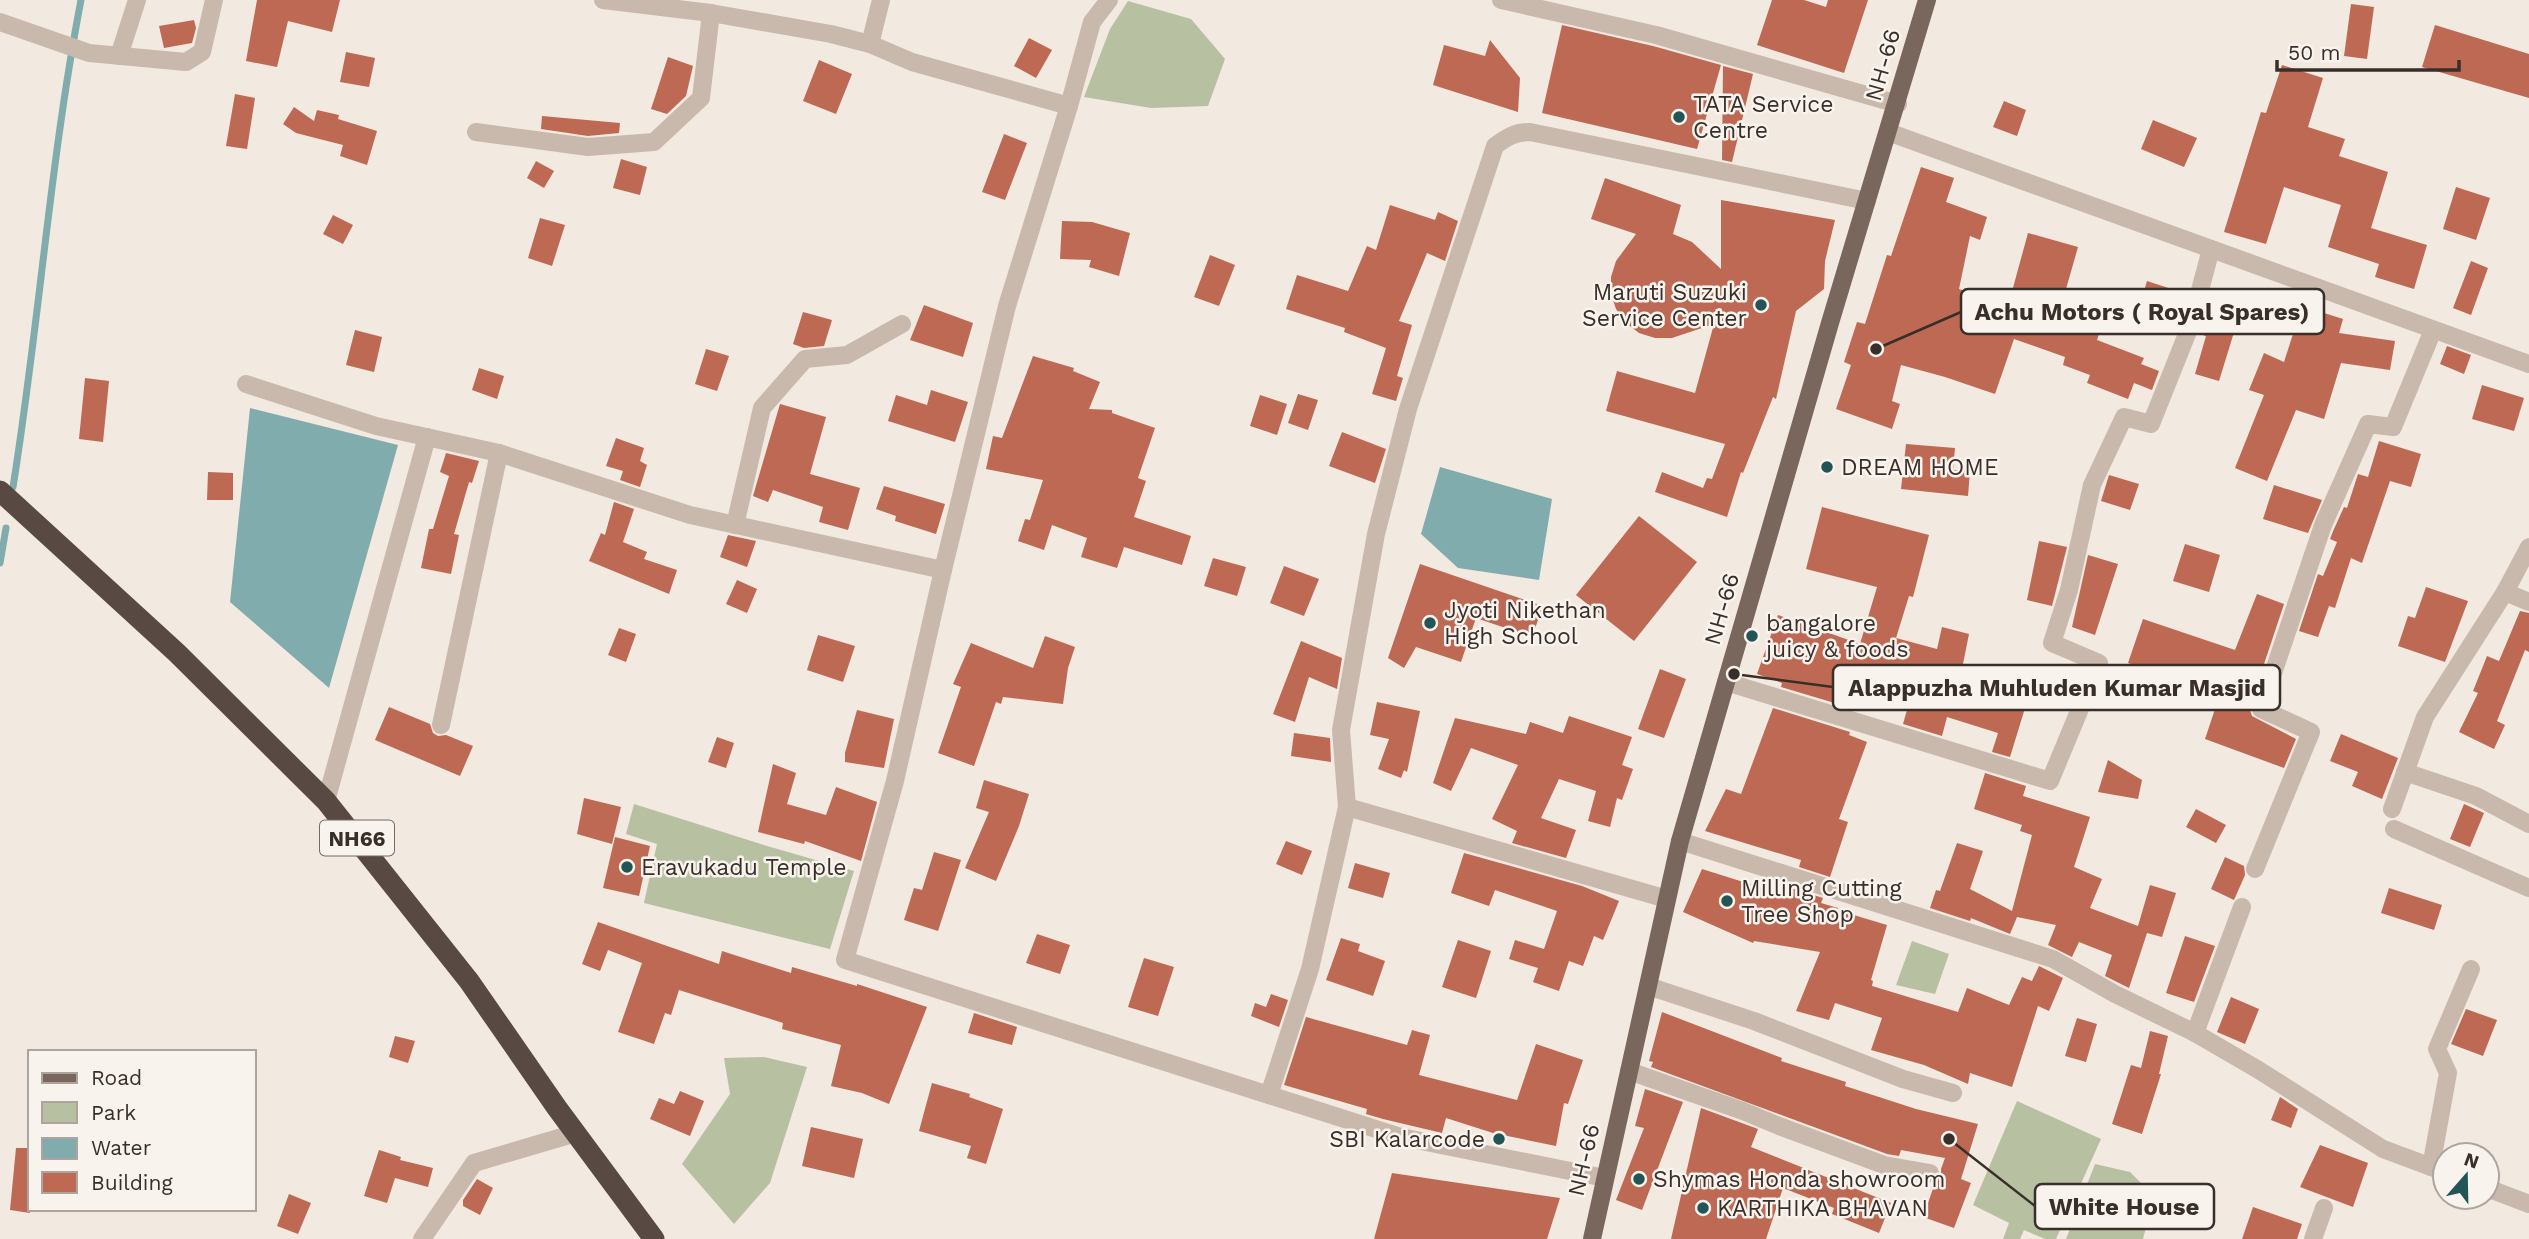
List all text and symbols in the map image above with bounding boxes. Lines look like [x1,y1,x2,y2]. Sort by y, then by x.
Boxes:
street label: NH-66 [1860,26,1906,104]
scale bar [2277,28,2459,72]
text: 50 m [2288,40,2340,65]
place label: TATA Service Centre [1693,91,1833,144]
marker: TATA Service Centre [1671,109,1687,125]
place label: Maruti Suzuki Service Center [1582,279,1747,332]
callout: Achu Motors ( Royal Spares) [1961,289,2324,334]
marker: Maruti Suzuki Service Center [1753,297,1769,313]
text: Achu Motors ( Royal Spares) [1975,298,2309,326]
place label: DREAM HOME [1841,454,1999,481]
marker: DREAM HOME [1819,459,1835,475]
street label: NH-66 [1699,570,1745,648]
place label: Jyoti Nikethan High School [1444,597,1606,650]
place label: bangalore juicy & foods [1764,610,1909,663]
marker: Jyoti Nikethan High School [1422,615,1438,631]
marker: bangalore juicy & foods [1744,628,1760,644]
callout: Alappuzha Muhluden Kumar Masjid [1833,665,2280,710]
text: Alappuzha Muhluden Kumar Masjid [1848,674,2266,702]
road number: NH66 [320,820,394,856]
place label: Eravukadu Temple [641,854,846,881]
marker: Eravukadu Temple [619,859,635,875]
place label: Milling Cutting Tree Shop [1741,875,1902,928]
marker: Milling Cutting Tree Shop [1719,893,1735,909]
legend [28,1050,256,1211]
text: Road [91,1065,142,1090]
text: Park [91,1100,136,1125]
street label: NH-66 [1563,1121,1605,1199]
place label: SBI Kalarcode [1329,1126,1485,1153]
marker: SBI Kalarcode [1491,1131,1507,1147]
text: Water [91,1135,152,1160]
north arrow [2431,1141,2501,1211]
text: N [2461,1147,2482,1174]
place label: Shymas Honda showroom [1653,1166,1945,1193]
text: Building [91,1170,173,1195]
marker: Shymas Honda showroom [1631,1171,1647,1187]
callout: White House [2035,1184,2214,1229]
text: White House [2049,1193,2199,1221]
place label: KARTHIKA BHAVAN [1717,1195,1928,1222]
marker: KARTHIKA BHAVAN [1695,1200,1711,1216]

